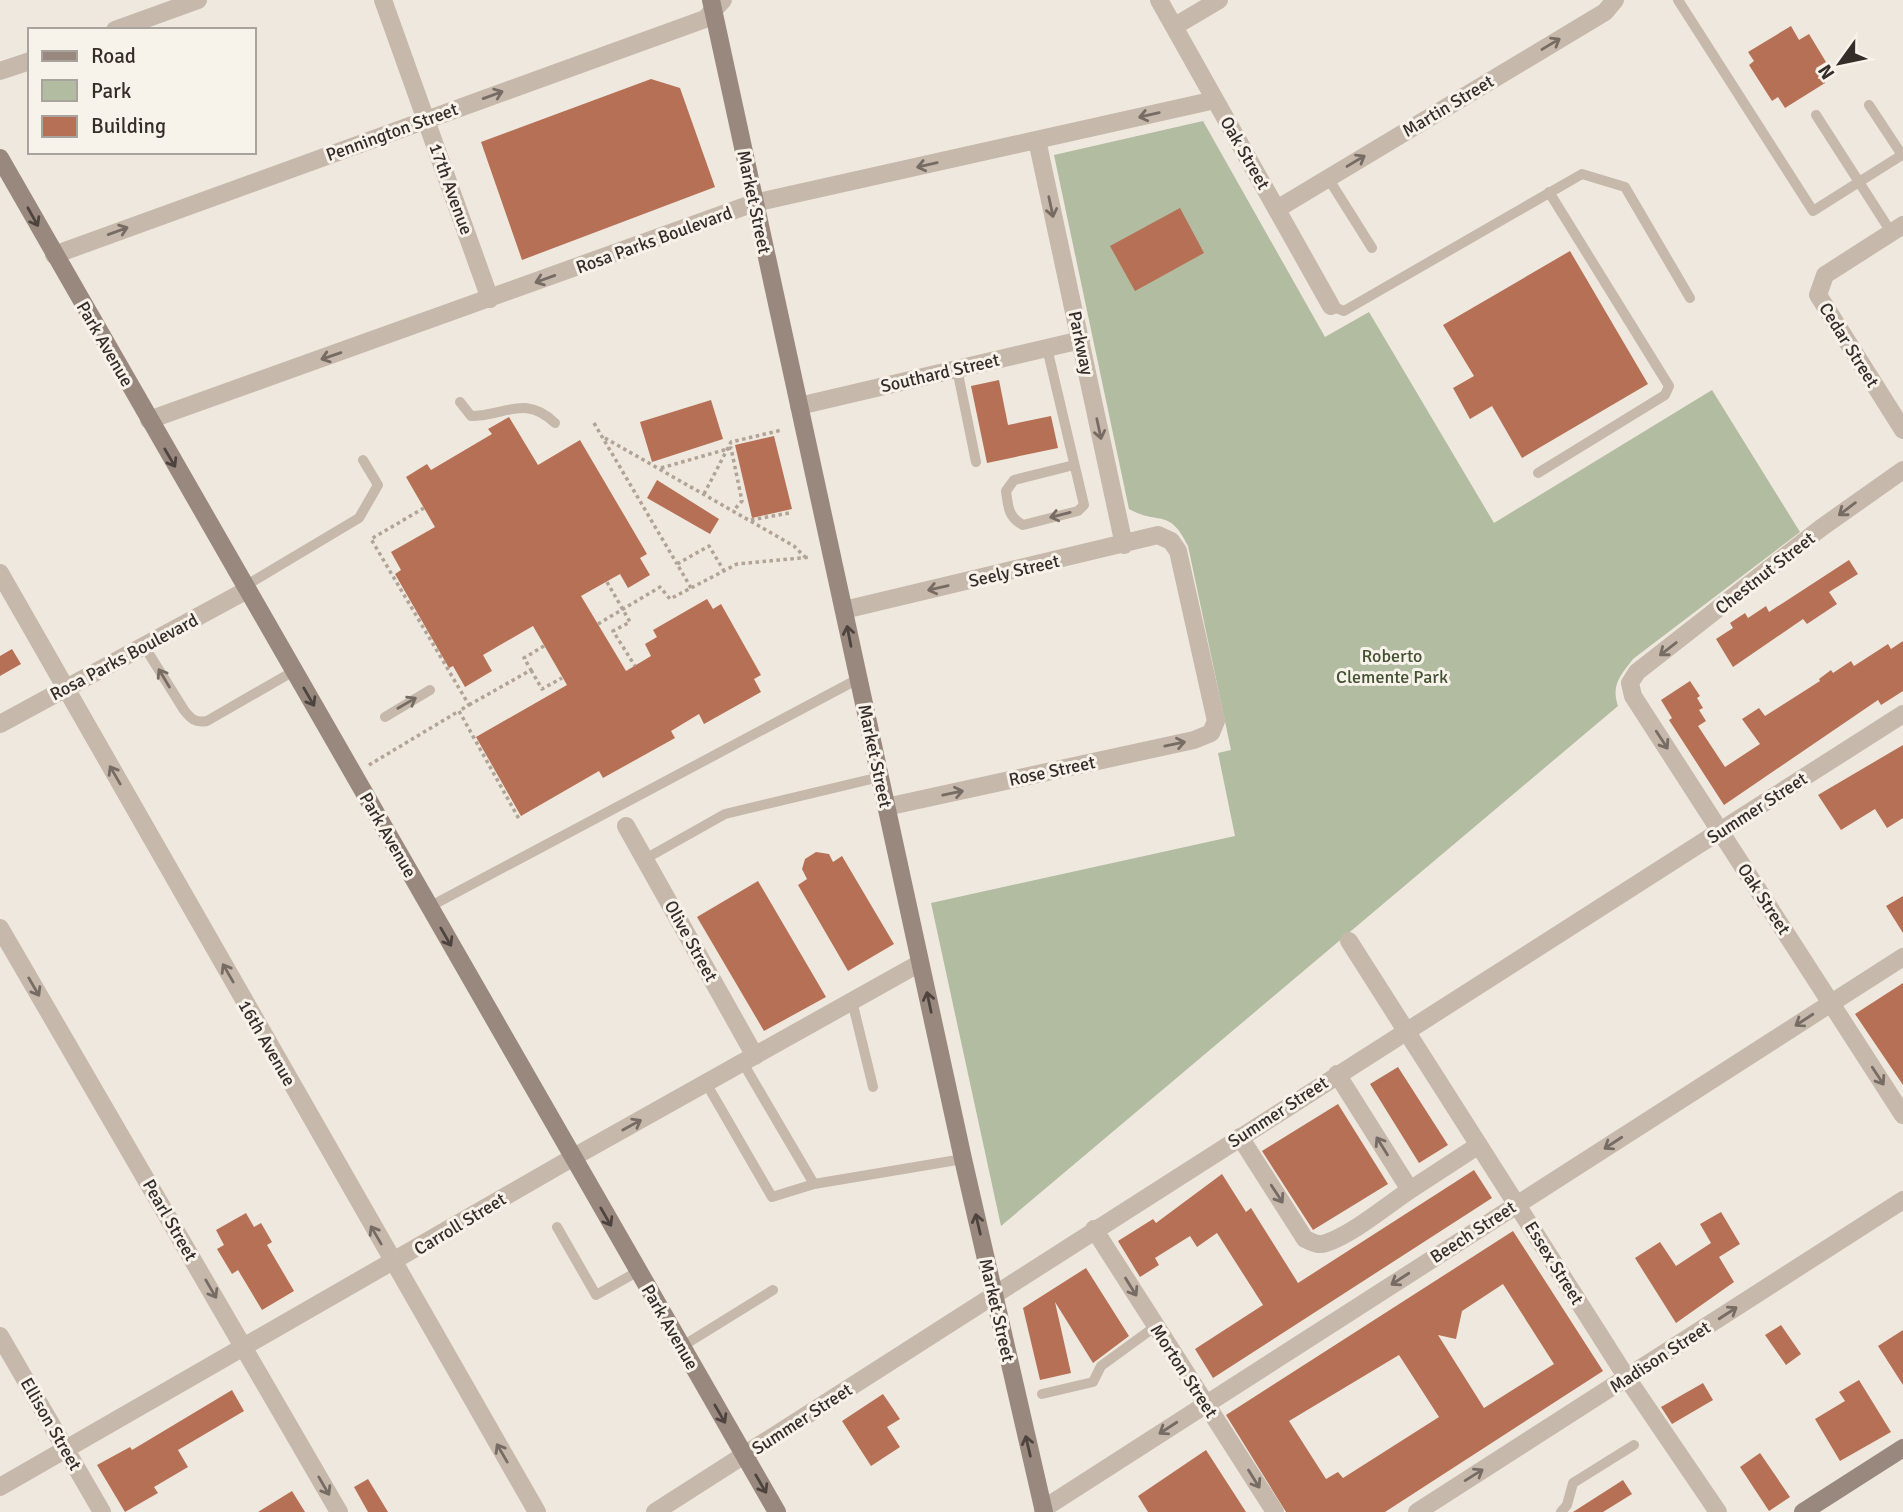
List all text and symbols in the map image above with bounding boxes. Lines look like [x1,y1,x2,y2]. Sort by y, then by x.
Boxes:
legend [28,28,256,154]
north arrow [1805,28,1875,98]
one-way arrow [1541,37,1561,51]
text: Road [91,43,136,69]
text: N [1813,60,1840,84]
street label: Martin Street [1398,70,1498,142]
text: Park [91,78,132,104]
one-way arrow [481,88,503,100]
street label: Pennington Street [323,98,461,166]
one-way arrow [1138,109,1161,123]
text: Building [91,113,166,139]
street label: Oak Street [1215,113,1275,193]
street label: 17th Avenue [424,140,478,238]
street label: Market Street [732,148,776,256]
one-way arrow [1346,154,1366,168]
one-way arrow [916,158,939,172]
one-way arrow [1045,195,1059,218]
street label: Rosa Parks Boulevard [573,202,735,278]
one-way arrow [26,207,40,227]
one-way arrow [106,224,128,237]
one-way arrow [535,274,557,286]
street label: Park Avenue [72,297,138,391]
street label: Cedar Street [1814,299,1884,391]
street label: Parkway [1064,309,1099,378]
street label: Southard Street [878,349,1002,397]
one-way arrow [320,350,342,363]
one-way arrow [1093,417,1107,440]
one-way arrow [163,447,177,467]
one-way arrow [1838,502,1857,516]
one-way arrow [1049,509,1072,522]
street label: Chestnut Street [1711,527,1819,619]
street label: Seely Street [967,550,1061,592]
one-way arrow [927,582,950,596]
street label: Rosa Parks Boulevard [46,609,202,705]
one-way arrow [842,625,856,648]
one-way arrow [1659,641,1677,656]
park label: Roberto Clemente Park [1336,645,1448,688]
one-way arrow [157,669,171,689]
one-way arrow [302,686,316,706]
one-way arrow [397,696,417,710]
street label: Market Street [853,702,897,810]
one-way arrow [1655,730,1669,750]
one-way arrow [1163,737,1186,751]
street label: Rose Street [1007,751,1097,791]
one-way arrow [108,766,122,786]
street label: Summer Street [1703,767,1811,849]
one-way arrow [941,785,964,799]
street label: Park Avenue [355,788,421,882]
street label: Oak Street [1733,859,1795,939]
street label: Olive Street [660,897,722,985]
one-way arrow [439,926,453,946]
one-way arrow [221,963,234,984]
one-way arrow [28,977,42,997]
one-way arrow [921,991,935,1014]
street label: 16th Avenue [234,996,300,1090]
one-way arrow [1795,1014,1815,1028]
one-way arrow [1870,1066,1885,1085]
street label: Summer Street [1224,1071,1332,1153]
one-way arrow [621,1118,641,1132]
one-way arrow [1375,1136,1389,1156]
one-way arrow [1603,1136,1623,1150]
street label: Pearl Street [138,1175,202,1265]
one-way arrow [1269,1184,1284,1203]
street label: Carroll Street [410,1188,510,1260]
street label: Beech Street [1426,1196,1520,1268]
one-way arrow [599,1207,613,1227]
one-way arrow [970,1213,984,1236]
street label: Essex Street [1520,1217,1588,1309]
one-way arrow [369,1225,383,1245]
street label: Market Street [974,1256,1020,1364]
one-way arrow [1391,1272,1411,1286]
one-way arrow [1123,1277,1138,1296]
one-way arrow [204,1279,218,1299]
street label: Park Avenue [637,1280,703,1374]
one-way arrow [1717,1306,1737,1320]
street label: Madison Street [1605,1316,1715,1398]
street label: Morton Street [1146,1320,1222,1422]
street label: Ellison Street [16,1374,86,1474]
street label: Summer Street [748,1378,856,1460]
one-way arrow [714,1403,727,1424]
one-way arrow [1159,1421,1178,1436]
one-way arrow [1021,1435,1034,1457]
one-way arrow [495,1443,509,1463]
one-way arrow [1247,1468,1261,1488]
one-way arrow [1464,1468,1483,1483]
one-way arrow [754,1474,768,1494]
one-way arrow [317,1476,331,1496]

